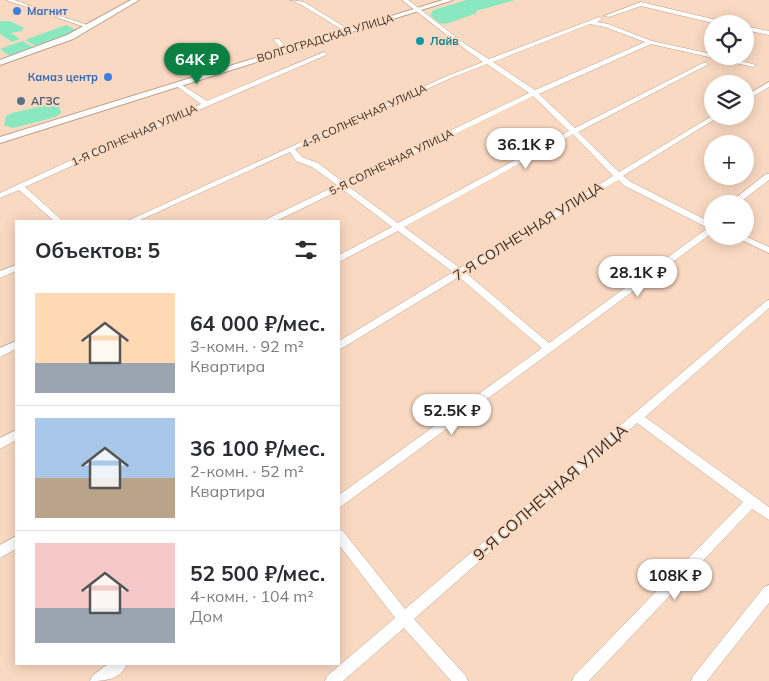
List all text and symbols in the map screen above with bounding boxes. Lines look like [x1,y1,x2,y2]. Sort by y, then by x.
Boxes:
place label: Магнит [27,4,68,18]
marker: Магнит [11,5,23,17]
street label: ВОЛГОГРАДСКАЯ УЛИЦА [255,11,395,65]
map controls [704,15,754,245]
button: locate [704,15,754,65]
place label: Лайв [430,34,459,48]
marker: Лайв [414,35,426,47]
pin: 64K ₽ [162,42,232,85]
text: 64K ₽ [175,49,219,69]
place label: Камаз центр [28,70,98,84]
marker: Камаз центр [102,71,114,83]
button: layers [704,75,754,125]
street label: 4-Я СОЛНЕЧНАЯ УЛИЦА [299,81,429,151]
place label: АГЗС [31,94,61,108]
marker: АГЗС [15,95,27,107]
street label: 1-Я СОЛНЕЧНАЯ УЛИЦА [69,101,199,169]
street label: 5-Я СОЛНЕЧНАЯ УЛИЦА [327,126,455,198]
pin: 36.1K ₽ [480,128,572,170]
text: 36.1K ₽ [497,134,555,154]
button: + [704,135,754,185]
street label: 7-Я СОЛНЕЧНАЯ УЛИЦА [450,177,607,285]
button: − [704,195,754,245]
icon: filters [292,236,320,264]
text: Объектов: 5 [35,237,160,263]
pin: 28.1K ₽ [592,256,684,298]
text: 28.1K ₽ [609,262,667,282]
text: 64 000 ₽/мес. [190,310,325,336]
icon: home [75,313,135,373]
text: 3-комн. · 92 m² [190,336,304,356]
text: Квартира [190,356,265,376]
pin: 52.5K ₽ [406,394,498,436]
text: 52.5K ₽ [423,400,481,420]
street label: 9-Я СОЛНЕЧНАЯ УЛИЦА [469,419,632,565]
text: 36 100 ₽/мес. [190,435,325,461]
icon: home [75,438,135,498]
text: 2-комн. · 52 m² [190,461,304,481]
text: Квартира [190,481,265,501]
pin: 108K ₽ [634,558,716,601]
text: 52 500 ₽/мес. [190,560,325,586]
icon: home [75,563,135,623]
text: 108K ₽ [648,565,702,585]
text: 4-комн. · 104 m² [190,586,314,606]
text: Дом [190,606,223,626]

